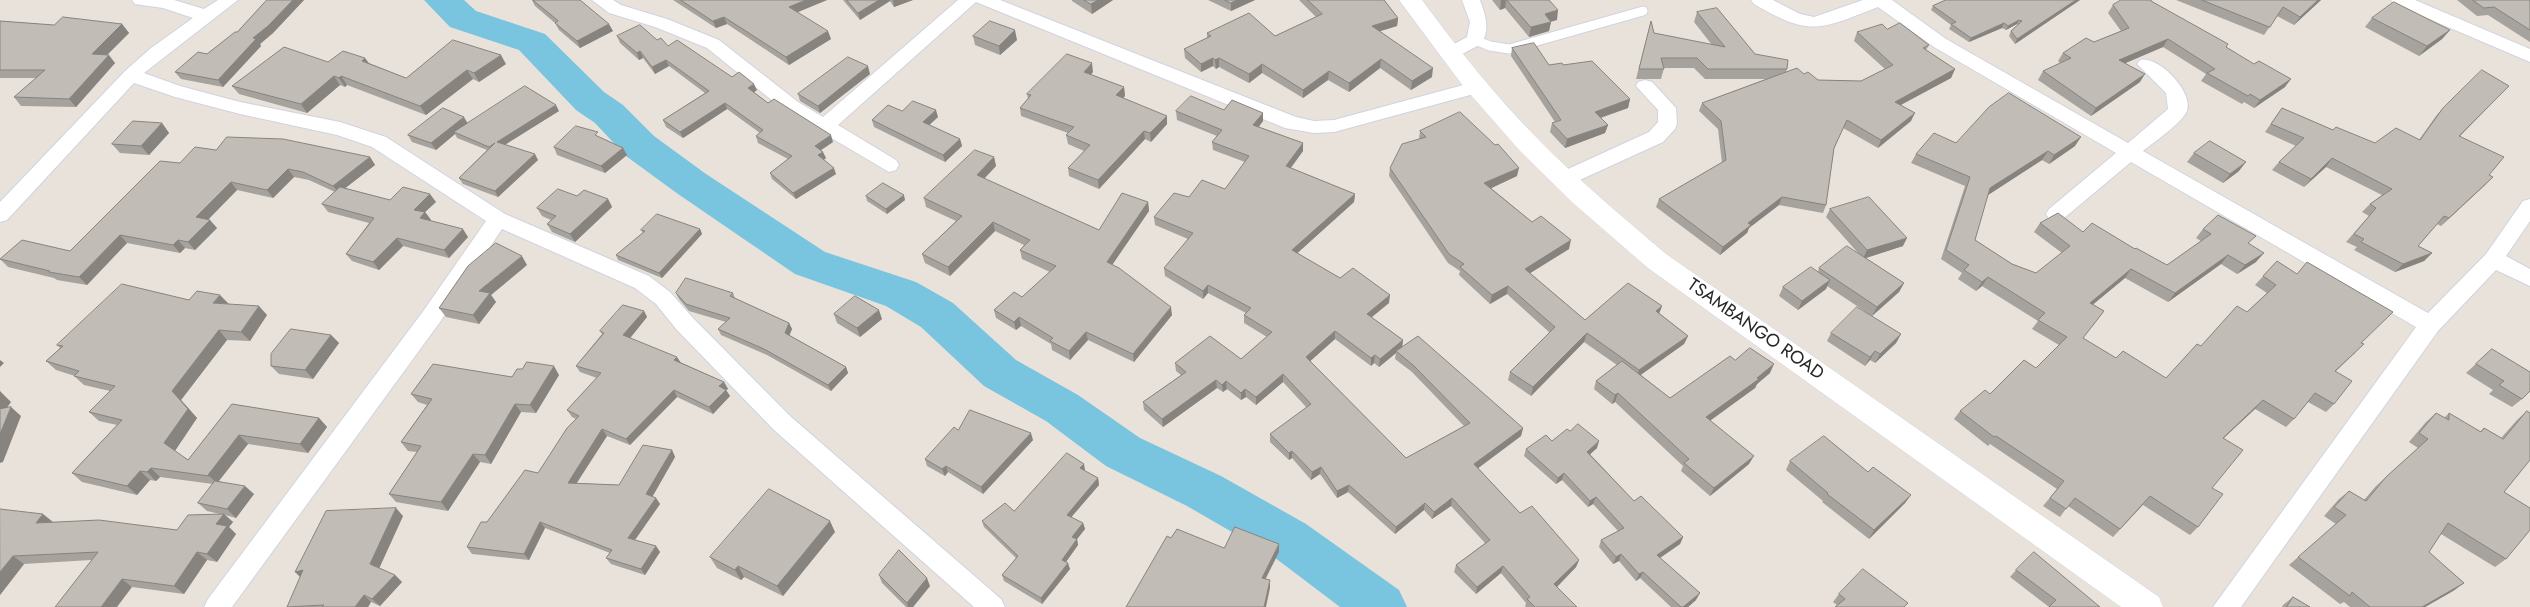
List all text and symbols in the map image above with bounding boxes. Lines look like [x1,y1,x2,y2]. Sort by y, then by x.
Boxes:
street label: TSAMBANGO ROAD [1683,275,1827,385]

